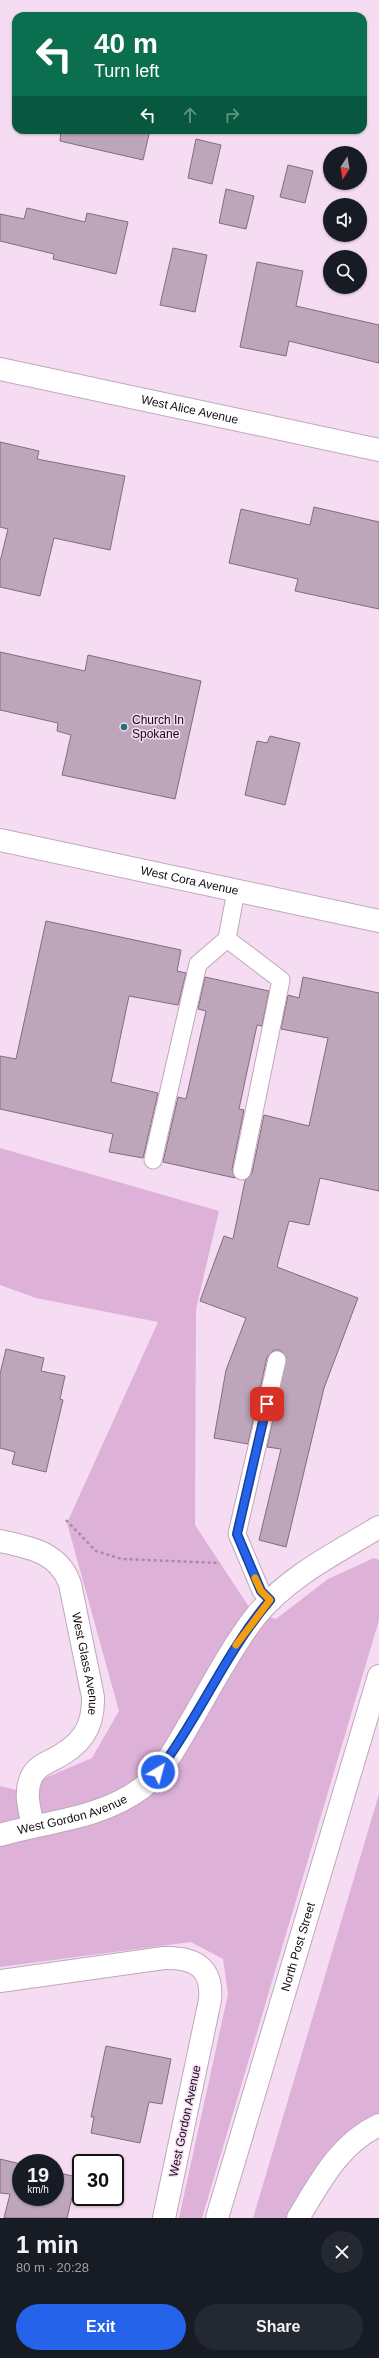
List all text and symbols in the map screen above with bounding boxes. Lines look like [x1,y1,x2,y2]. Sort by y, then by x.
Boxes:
icon: left [28,28,80,80]
text: 40 m [94,28,158,59]
text: Turn left [94,61,159,81]
icon: left [137,104,159,126]
icon: ahead [179,104,201,126]
icon: right [221,104,243,126]
north arrow [323,146,367,190]
map controls [323,146,367,294]
button: sound [323,198,367,242]
button: search [323,250,367,294]
street label: West Alice Avenue [140,392,240,427]
place label: Church In Spokane [132,713,184,741]
marker: Church In Spokane [119,722,129,732]
street label: West Cora Avenue [139,863,240,898]
pin [250,1387,284,1421]
icon: arrive [256,1393,278,1415]
street label: West Glass Avenue [69,1611,100,1716]
position arrow [137,1751,179,1793]
street label: West Gordon Avenue [16,1792,130,1837]
street label: North Post Street [278,1900,318,1993]
street label: West Gordon Avenue [166,2064,204,2178]
speed limit sign: 30 [72,2154,124,2206]
text: 19 [27,2164,49,2186]
text: km/h [27,2184,49,2195]
text: 1 min [16,2231,79,2258]
button: close [321,2231,363,2273]
text: 80 m · 20:28 [16,2260,89,2275]
button: Exit [16,2304,186,2350]
button: Share [194,2304,363,2350]

